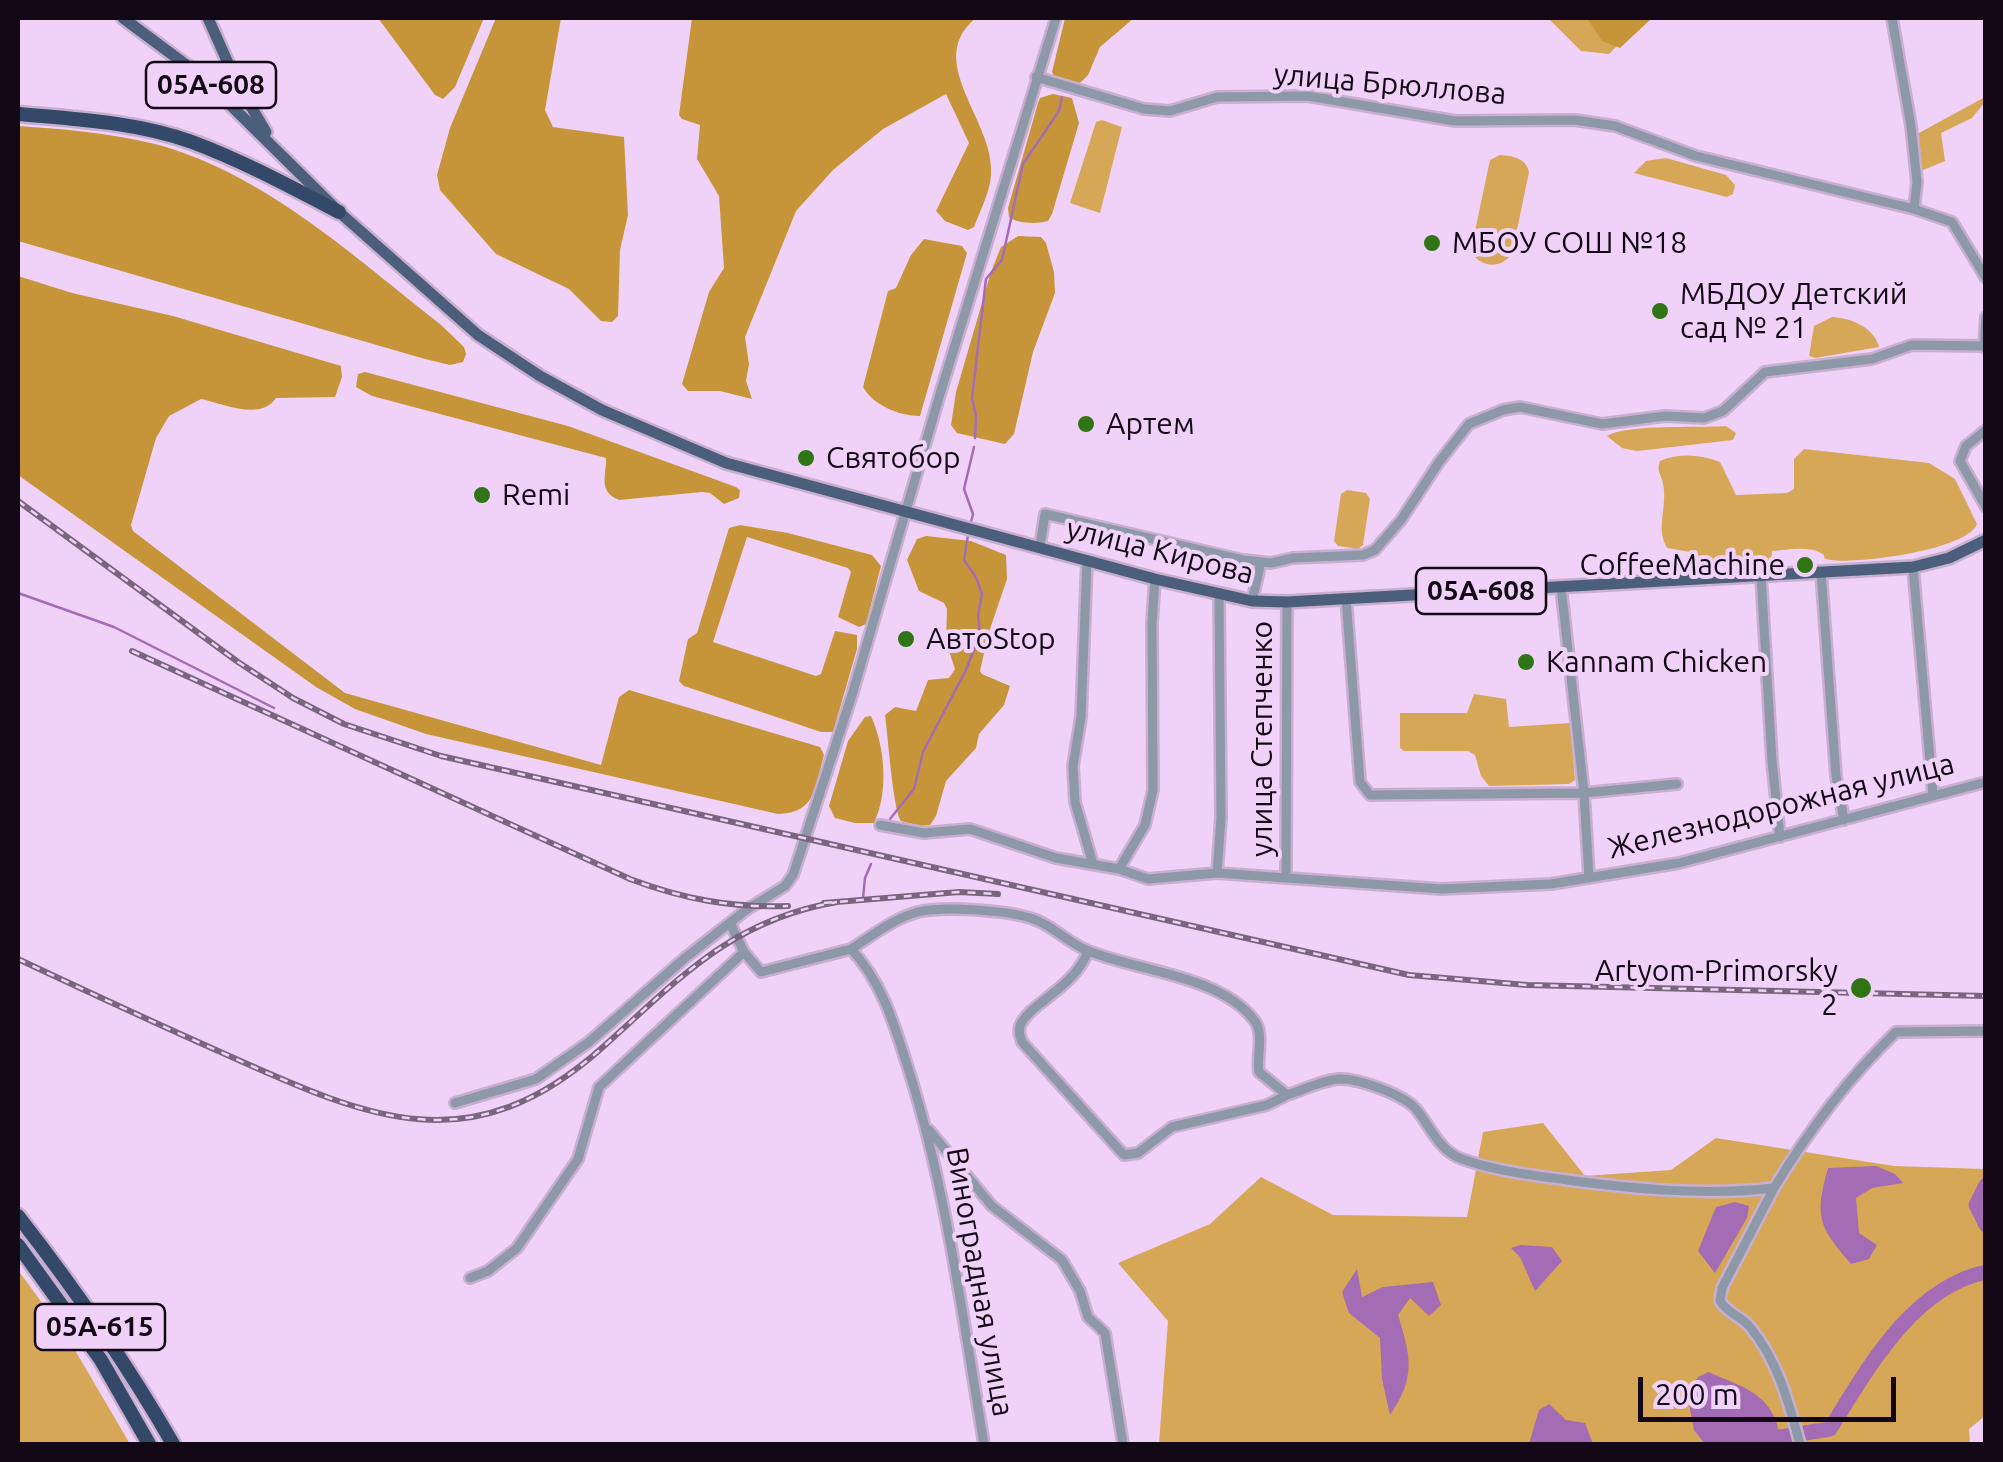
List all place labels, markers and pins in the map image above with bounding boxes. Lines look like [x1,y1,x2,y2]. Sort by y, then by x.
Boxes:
place label: МБОУ СОШ №18 [1452,225,1687,261]
marker: МБОУ СОШ №18 [1421,232,1443,254]
place label: МБДОУ Детский сад № 21 [1680,276,1907,346]
marker: МБДОУ Детский сад № 21 [1649,300,1671,322]
place label: Артем [1106,406,1195,442]
marker: Артем [1075,413,1097,435]
place label: Святобор [826,440,961,476]
marker: Святобор [795,447,817,469]
place label: Remi [502,477,570,513]
marker: Remi [471,484,493,506]
place label: CoffeeMachine [1580,547,1785,583]
marker: CoffeeMachine [1794,554,1816,576]
place label: АвтоStop [926,621,1055,657]
marker: АвтоStop [895,628,917,650]
place label: Kannam Chicken [1546,644,1767,680]
marker: Kannam Chicken [1515,651,1537,673]
place label: Artyom-Primorsky 2 [1595,953,1838,1024]
marker: Artyom-Primorsky 2 [1848,975,1874,1001]

